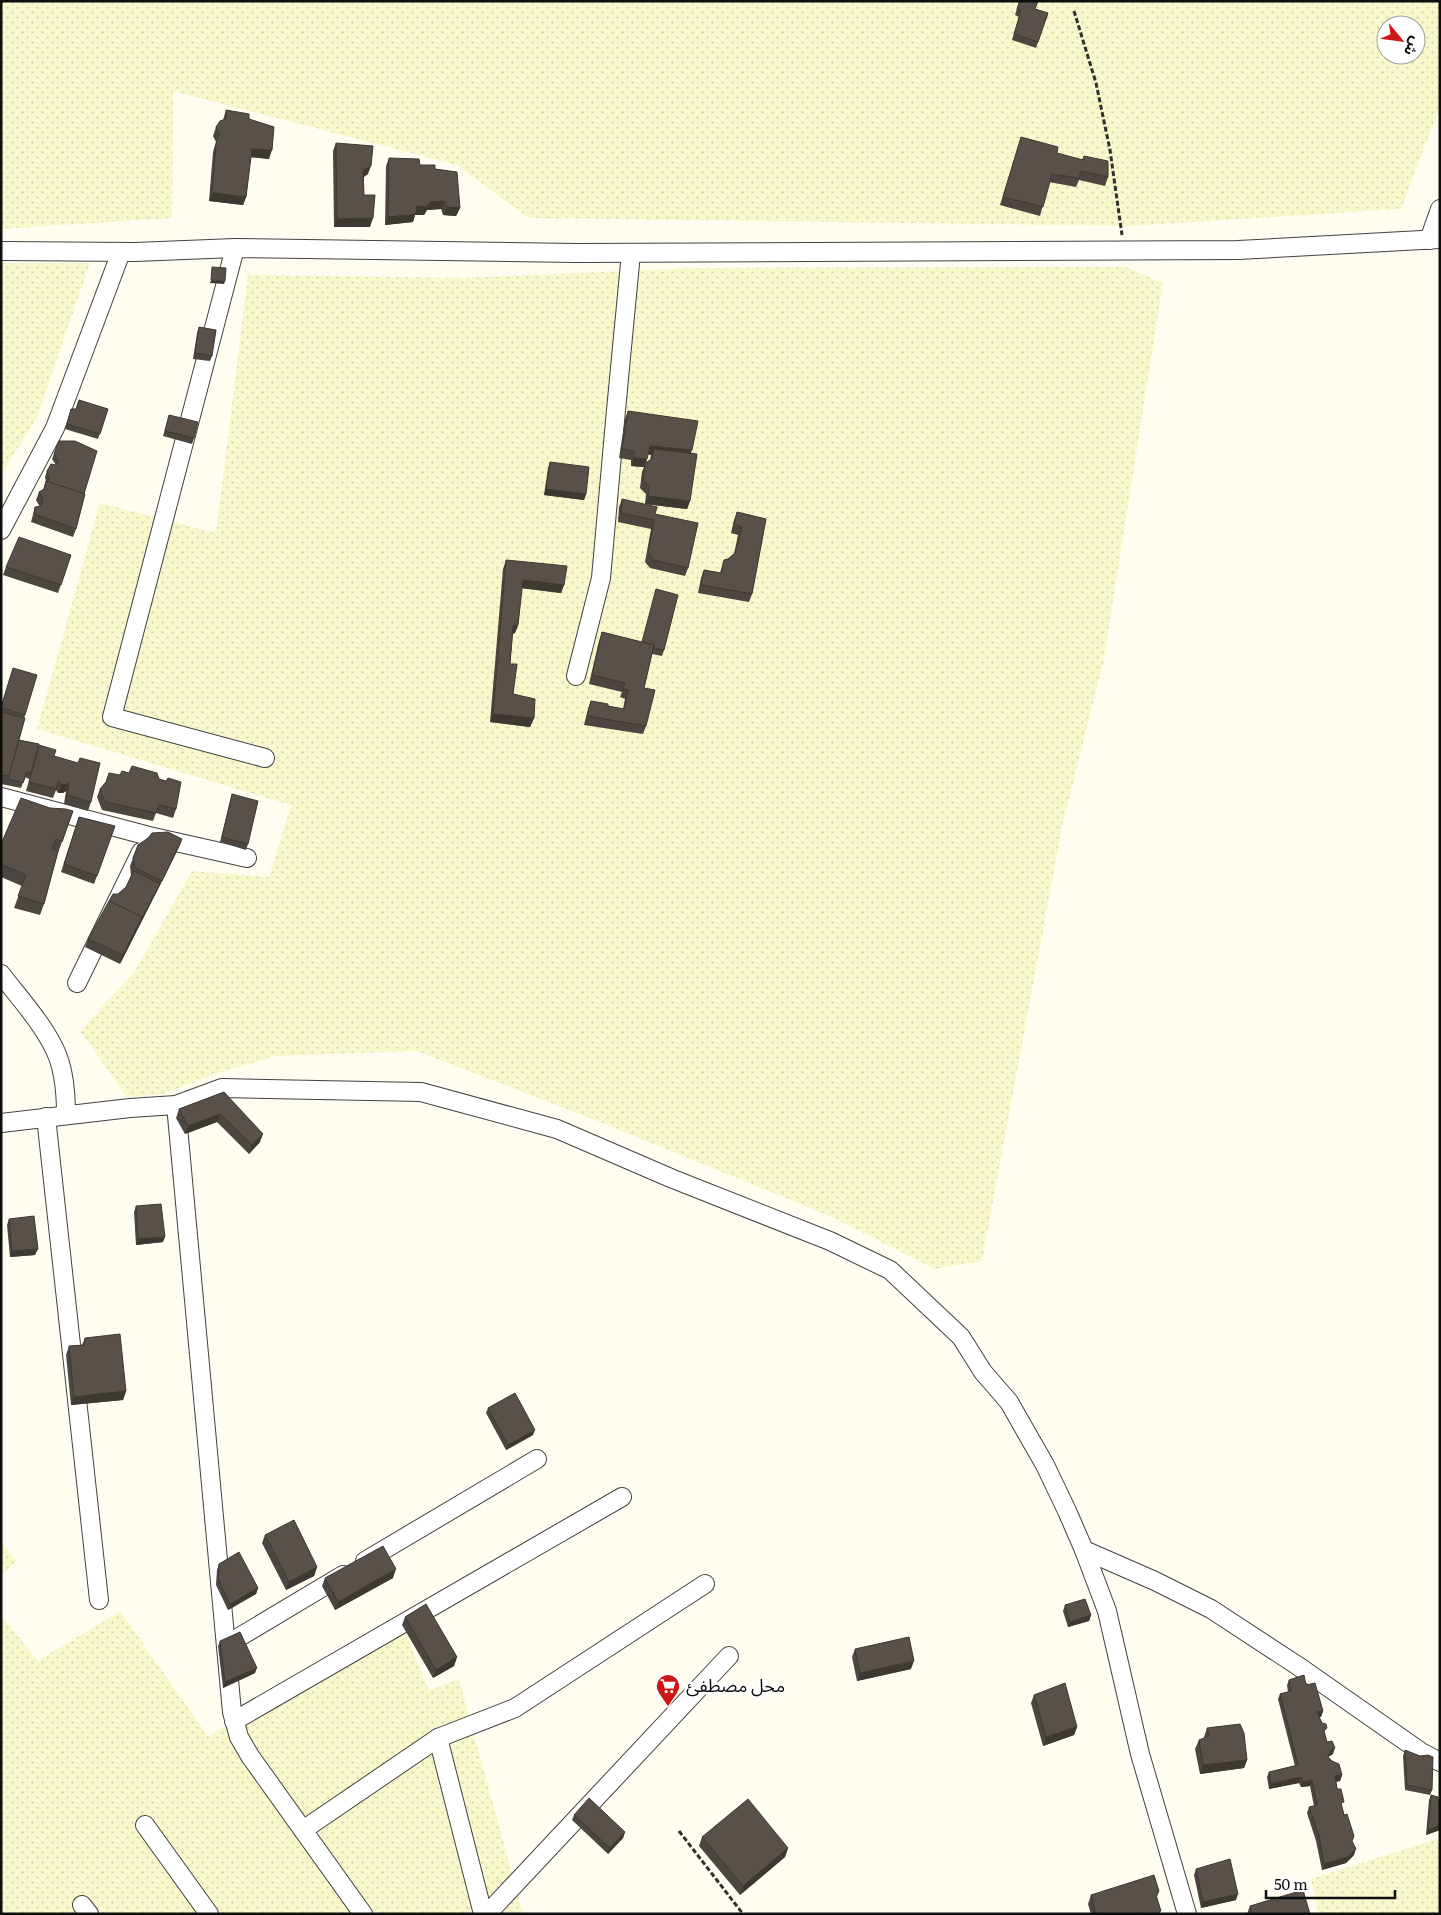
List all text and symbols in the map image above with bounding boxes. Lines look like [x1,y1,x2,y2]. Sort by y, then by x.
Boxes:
north arrow [1376,15,1426,65]
text: ش [1400,34,1427,60]
place label: محل مصطفئ [686,1671,785,1698]
supermarket icon: محل مصطفئ [655,1673,681,1707]
scale bar [1266,1868,1395,1900]
text: 50 m [1274,1872,1308,1895]

